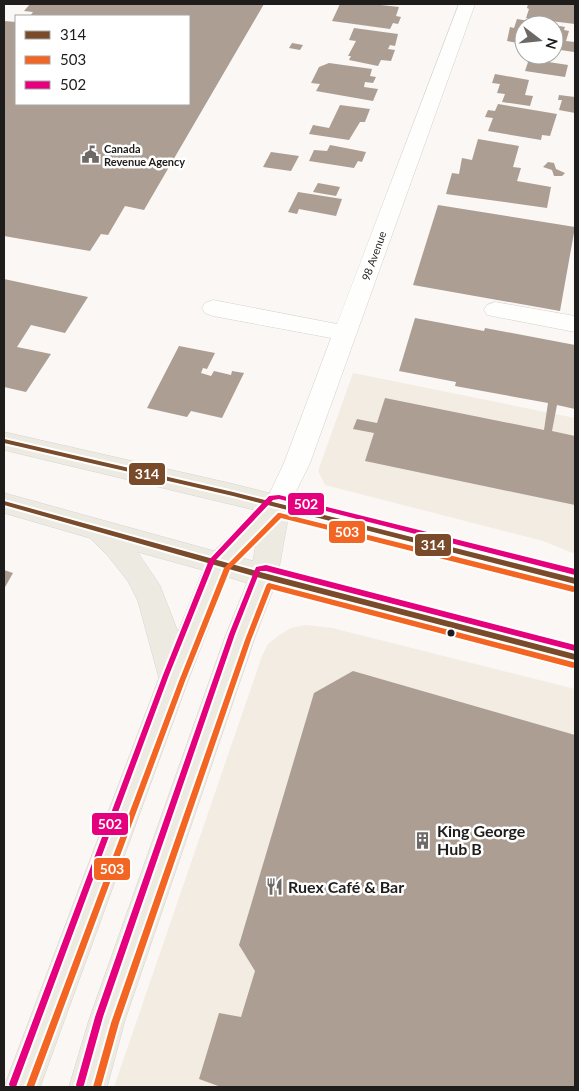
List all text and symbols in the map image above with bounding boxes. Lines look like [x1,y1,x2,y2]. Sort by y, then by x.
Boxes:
legend [15,15,190,105]
north arrow [514,15,564,65]
text: 314 [60,25,86,43]
text: N [542,36,562,51]
text: 503 [60,50,86,68]
text: 502 [60,75,86,93]
place label: Canada Revenue Agency [104,142,185,168]
public building icon: Canada Revenue Agency [80,145,100,165]
street label: 98 Avenue [359,229,389,282]
line badge: 314 [128,462,166,486]
text: 314 [135,465,159,482]
line badge: 502 [287,492,325,516]
text: 502 [294,495,318,512]
line badge: 503 [328,520,366,544]
text: 503 [335,523,359,540]
line badge: 314 [414,533,452,557]
text: 314 [421,536,445,553]
unlabelled marker [446,628,456,638]
line badge: 502 [91,812,129,836]
text: 502 [98,815,122,832]
place label: King George Hub B [437,821,526,858]
building icon: King George Hub B [413,830,433,850]
line badge: 503 [93,857,131,881]
text: 503 [100,860,124,877]
restaurant icon: Ruex Café & Bar [264,877,284,897]
place label: Ruex Café & Bar [288,877,404,896]

